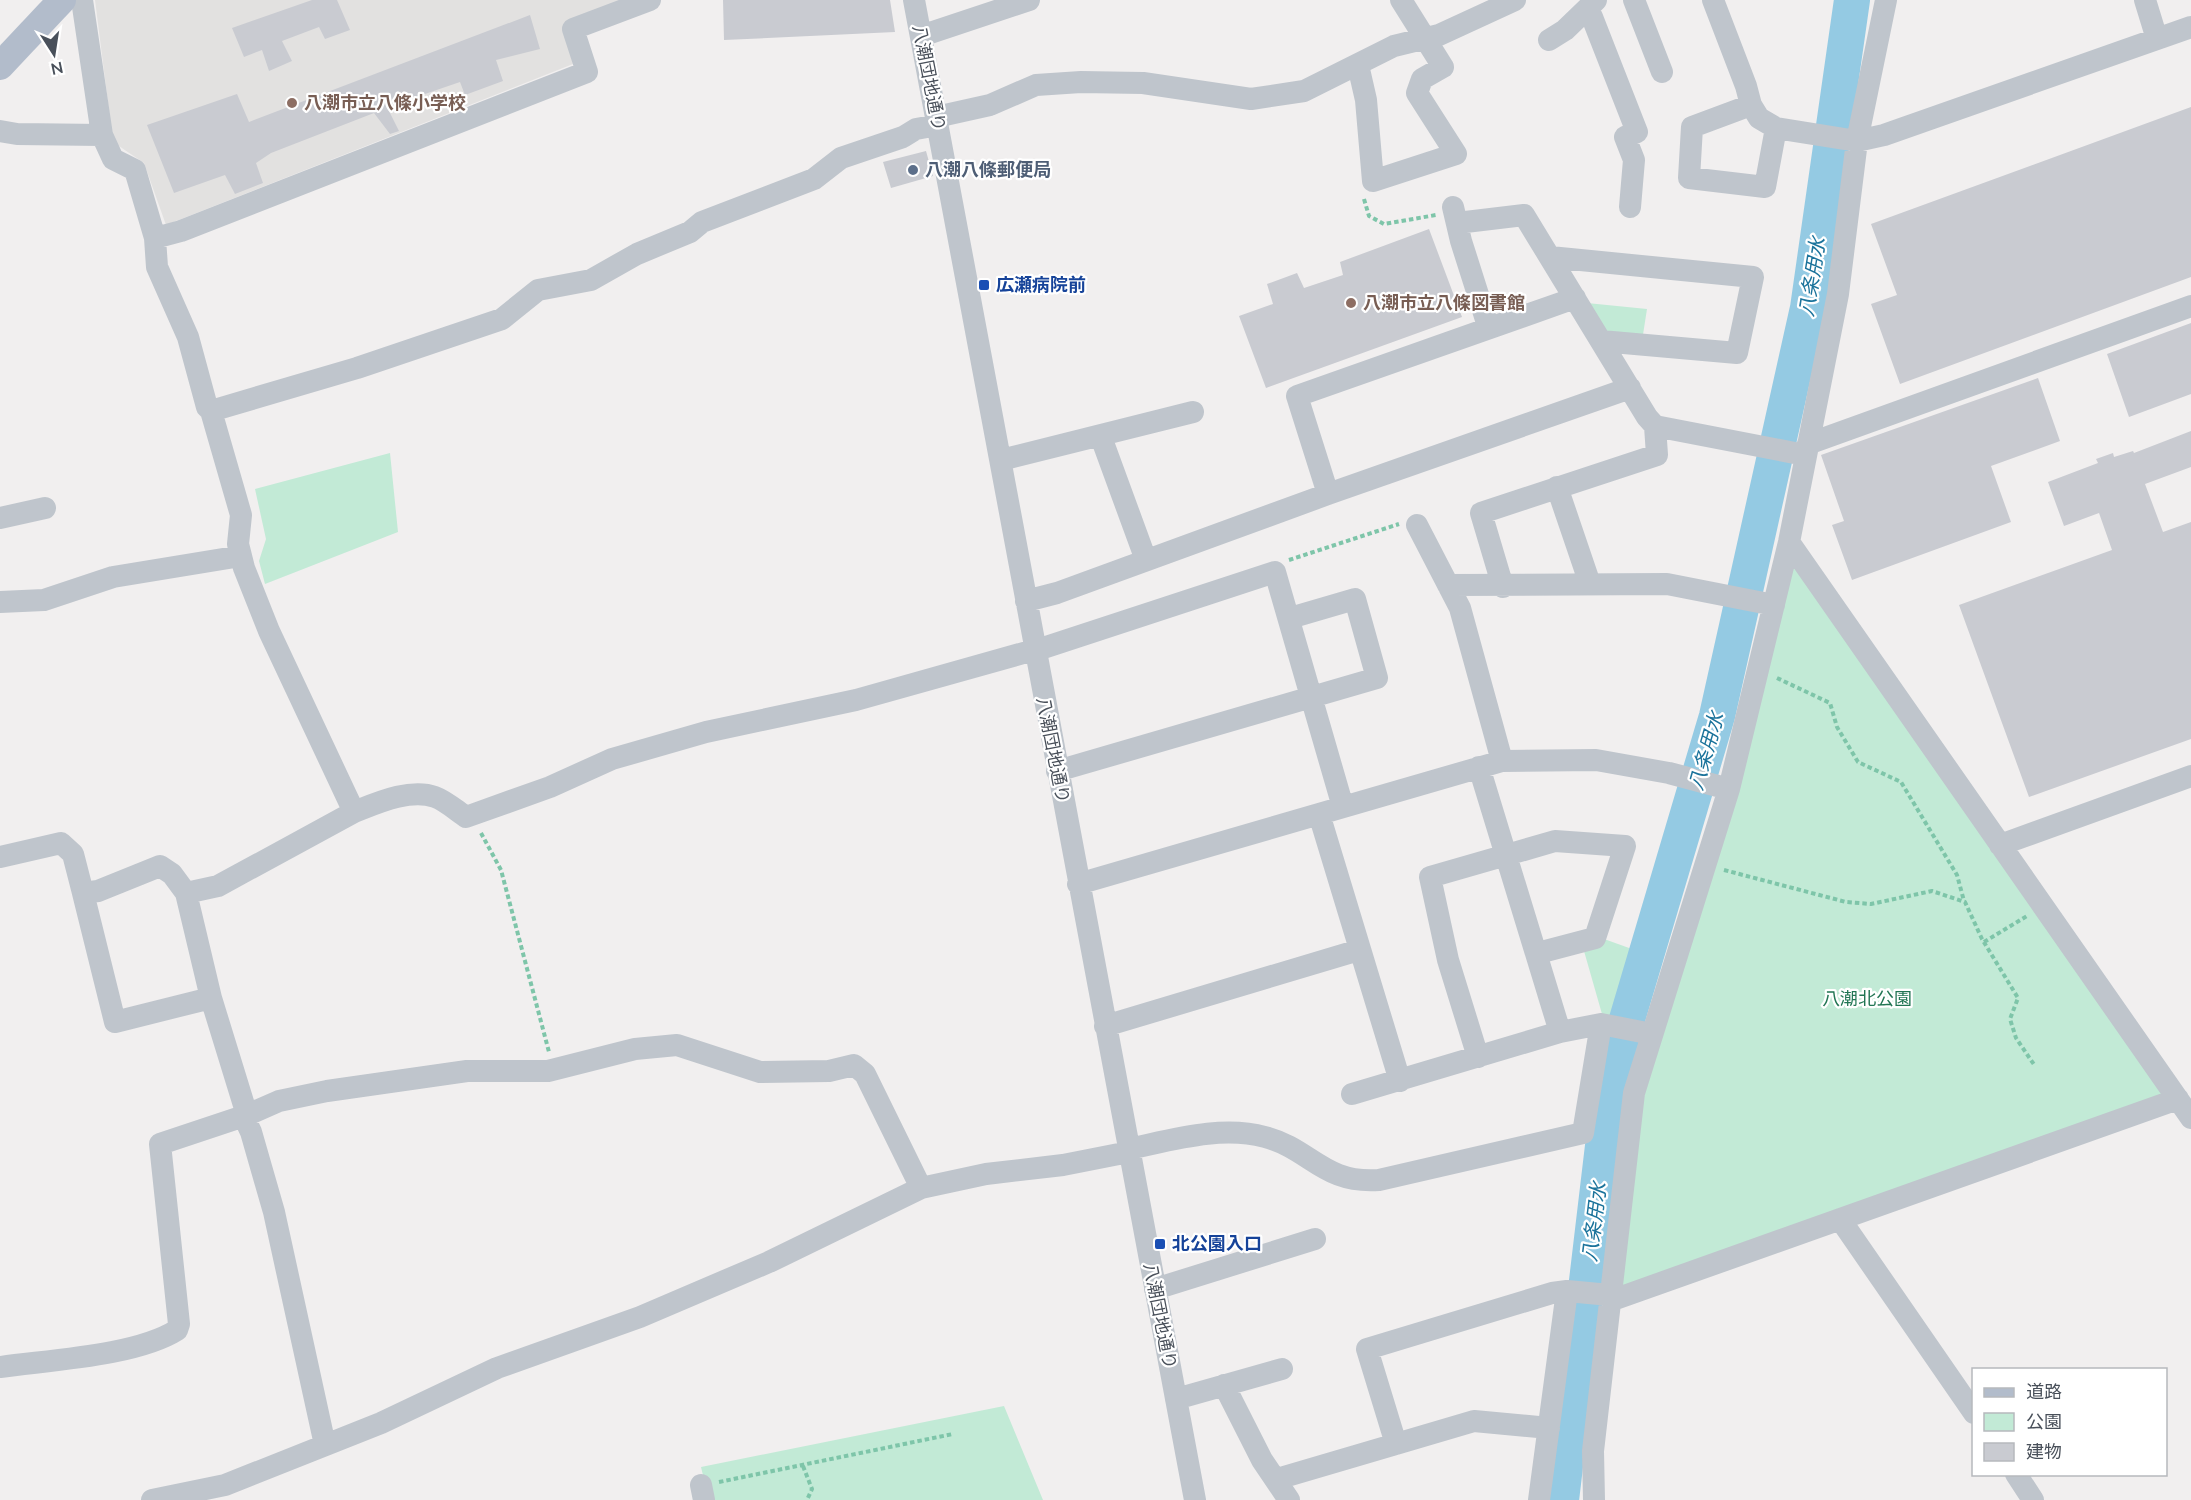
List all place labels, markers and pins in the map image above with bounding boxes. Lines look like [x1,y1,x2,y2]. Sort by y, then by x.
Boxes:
place label: 八潮市立八條小学校 [304,91,466,114]
marker: 八潮市立八條小学校 [285,96,299,110]
place label: 八潮八條郵便局 [925,158,1051,181]
marker: 八潮八條郵便局 [906,163,920,177]
place label: 広瀬病院前 [996,273,1086,296]
marker: 広瀬病院前 [977,278,991,292]
place label: 八潮市立八條図書館 [1363,291,1525,314]
marker: 八潮市立八條図書館 [1344,296,1358,310]
place label: 北公園入口 [1172,1232,1262,1255]
marker: 北公園入口 [1153,1237,1167,1251]

